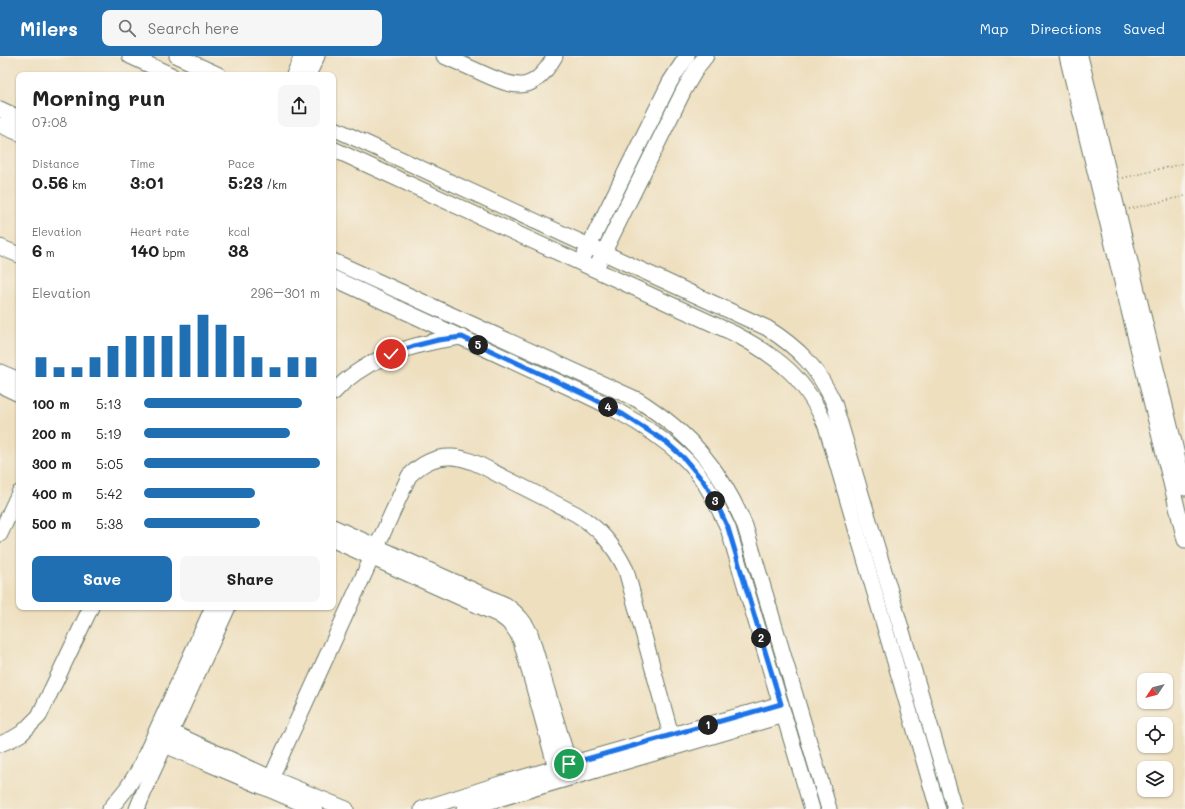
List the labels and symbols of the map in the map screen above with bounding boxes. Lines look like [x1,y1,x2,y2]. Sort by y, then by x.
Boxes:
pin: 5 [468,335,488,355]
pin [374,337,408,371]
pin: 4 [598,397,618,417]
pin: 3 [705,491,725,511]
pin: 2 [751,628,771,648]
north arrow [1137,673,1173,709]
pin: 1 [698,715,718,735]
pin [552,747,586,781]

